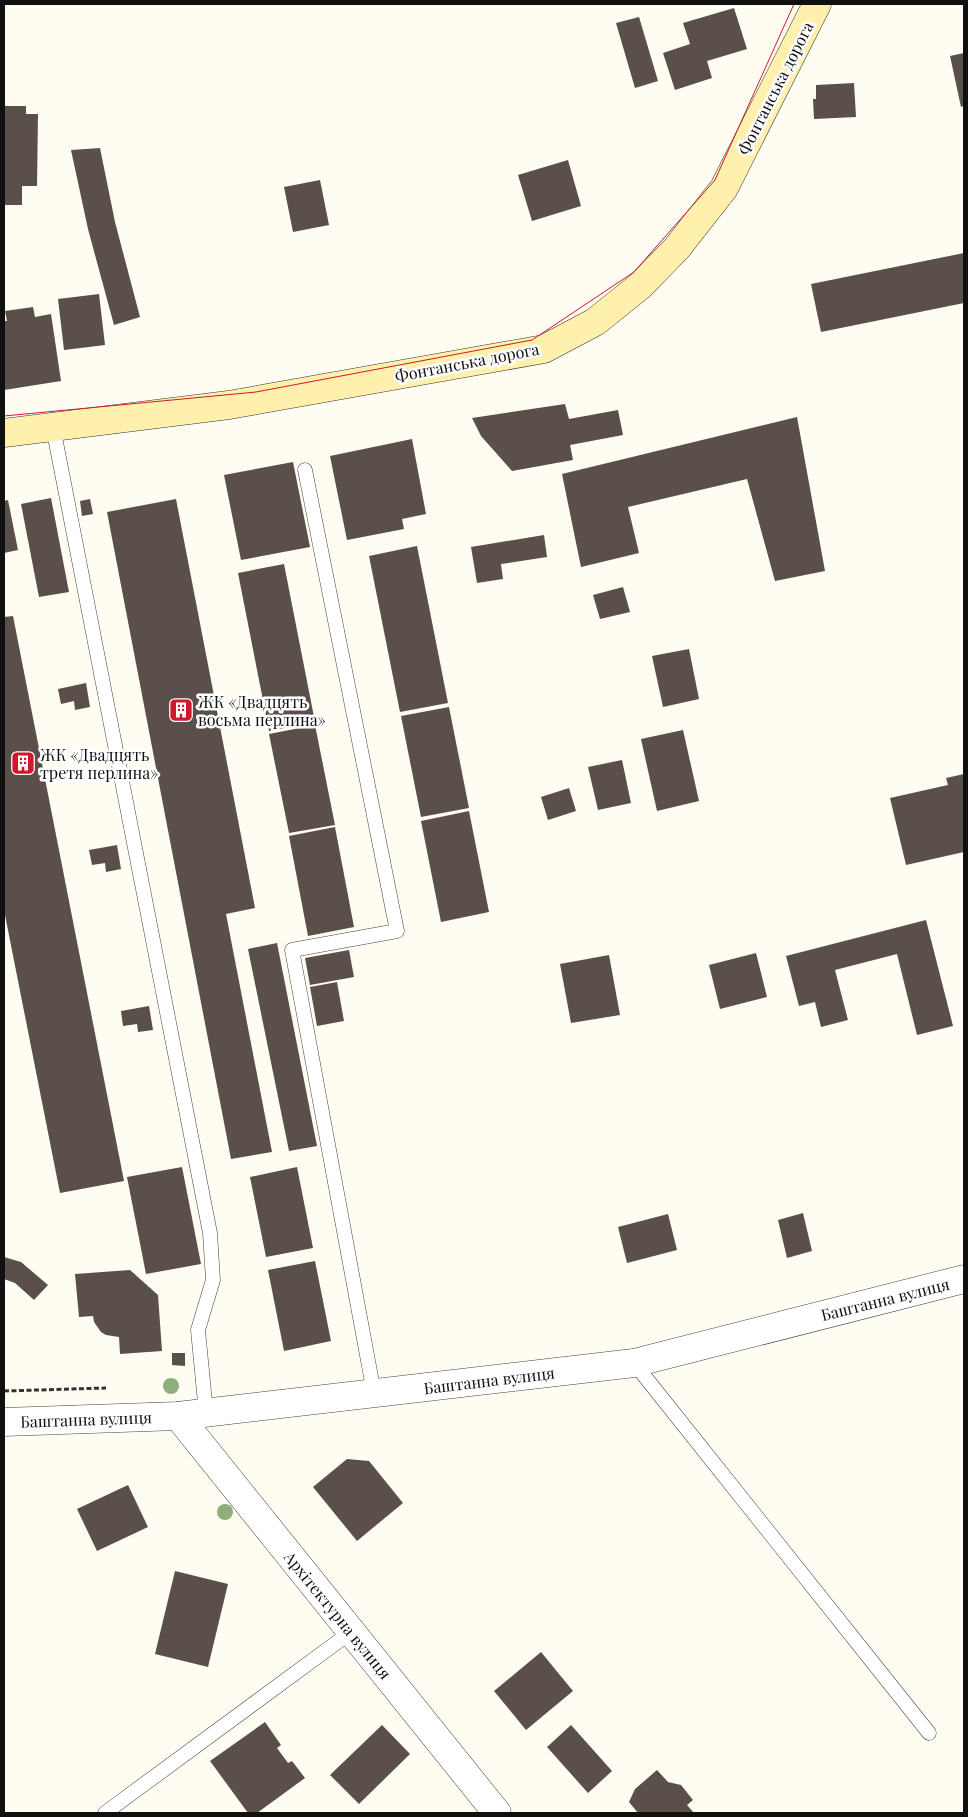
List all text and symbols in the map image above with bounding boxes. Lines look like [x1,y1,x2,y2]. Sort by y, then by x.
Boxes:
street label: Фонтанська дорога [732,18,818,158]
street label: Фонтанська дорога [393,338,541,386]
place label: ЖК «Двадцять восьма перлина» [198,691,326,730]
building icon: ЖК «Двадцять восьма перлина» [168,697,194,723]
place label: ЖК «Двадцять третя перлина» [40,744,158,783]
building icon: ЖК «Двадцять третя перлина» [10,750,36,776]
street label: Баштанна вулиця [819,1273,952,1325]
street label: Баштанна вулиця [422,1362,556,1398]
street label: Баштанна вулиця [20,1406,153,1432]
street label: Архітектурна вулиця [279,1546,396,1684]

